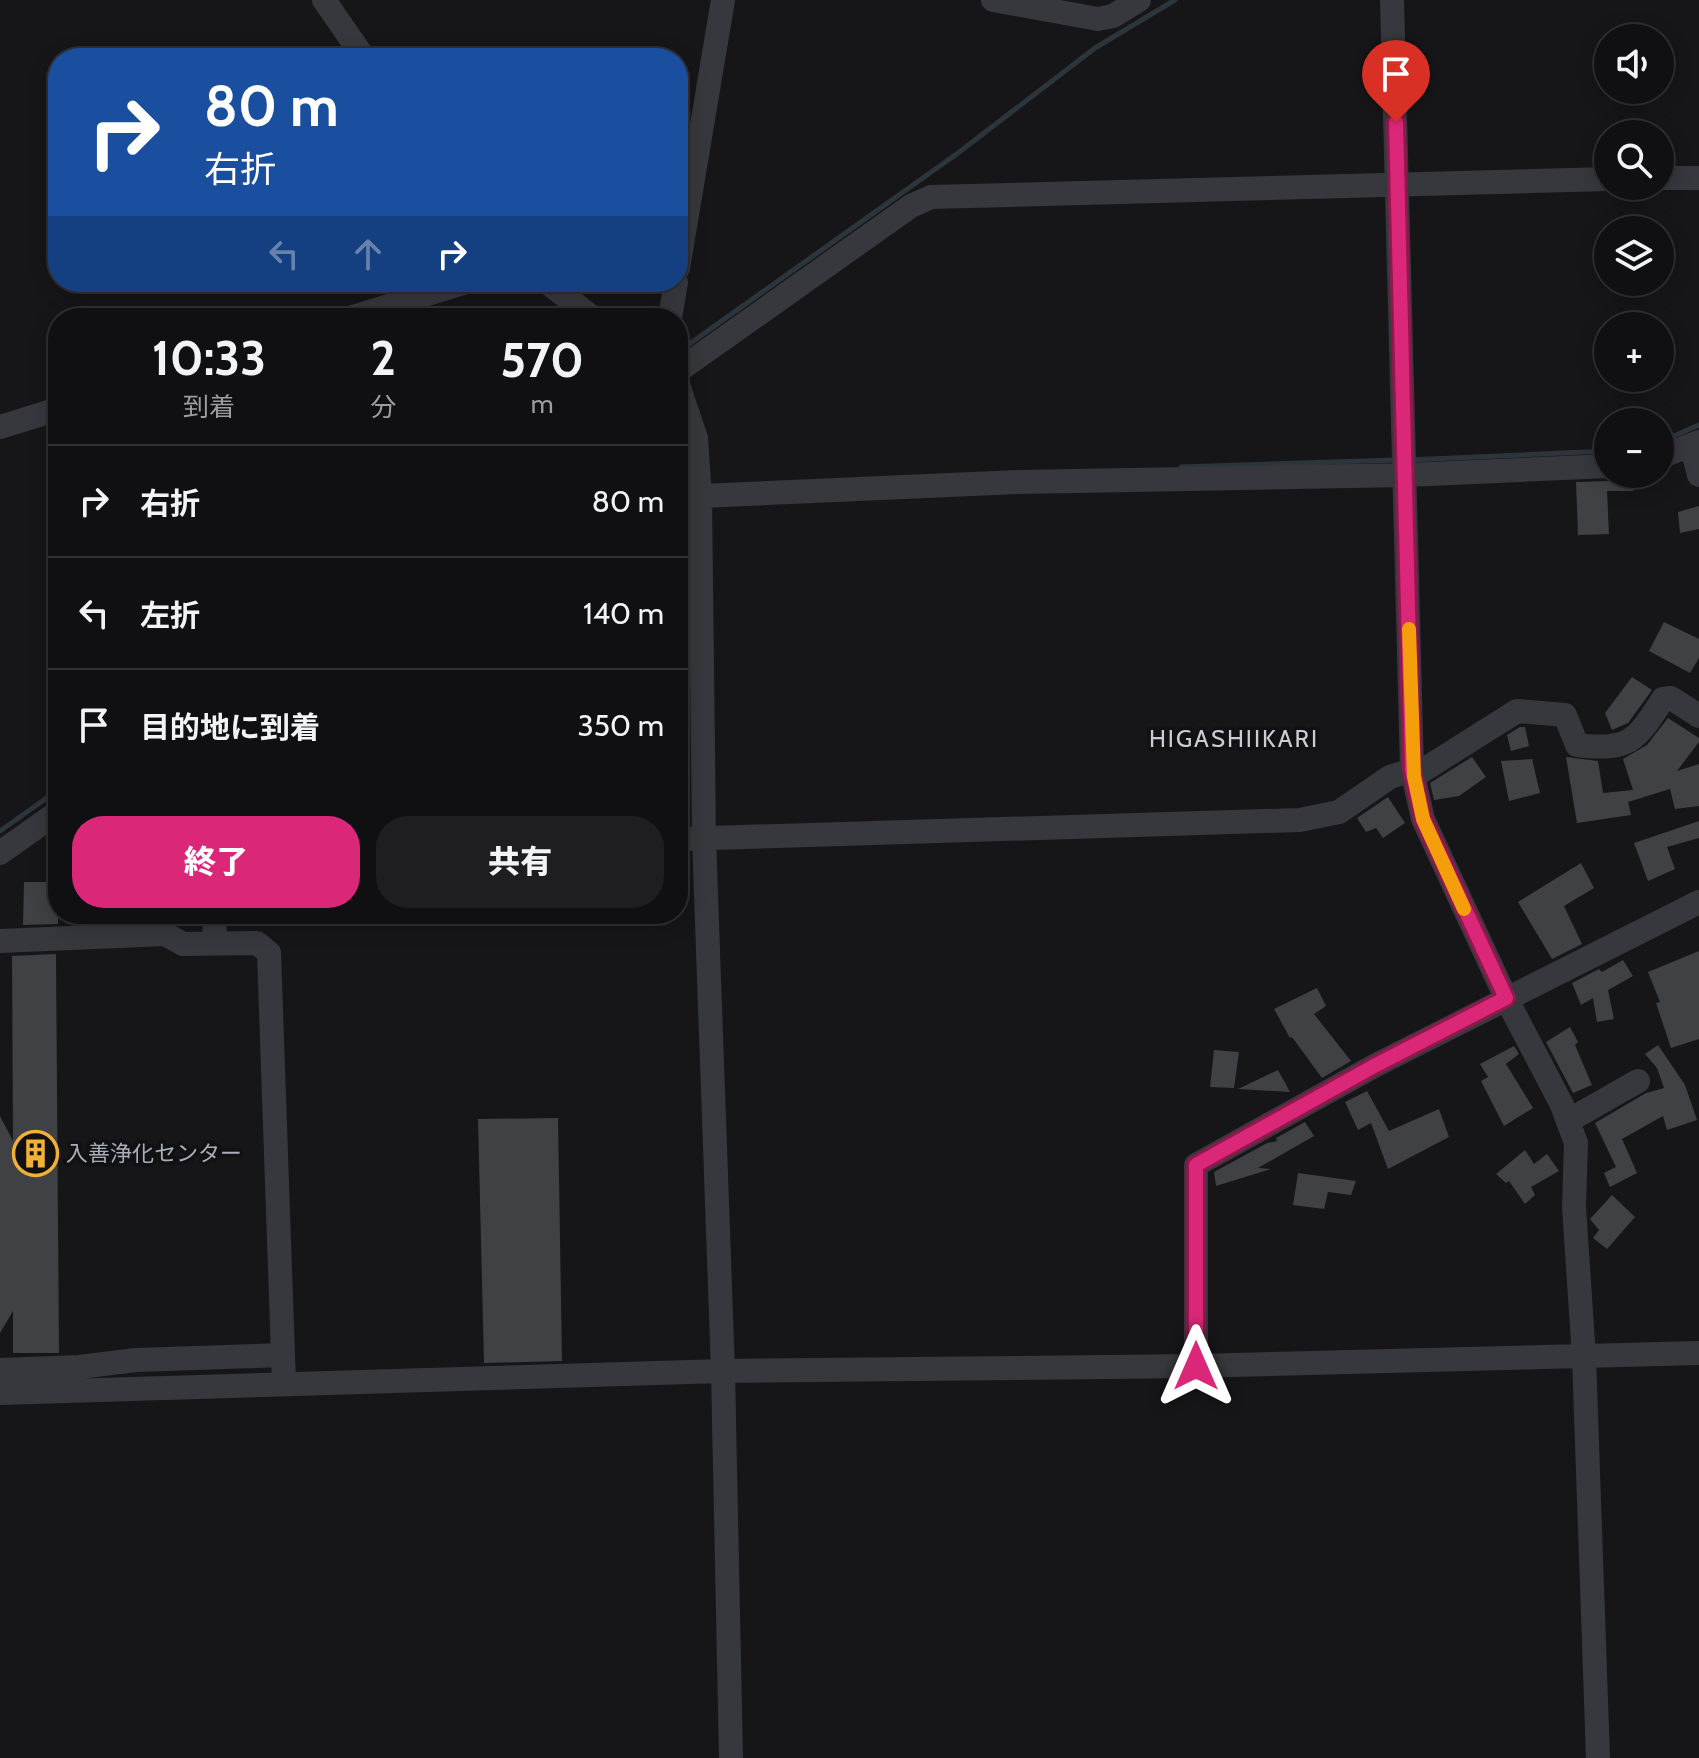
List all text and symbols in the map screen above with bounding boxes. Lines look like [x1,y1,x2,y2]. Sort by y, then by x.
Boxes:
map controls [1594,24,1674,488]
button: sound [1594,24,1674,104]
pin [1362,40,1430,122]
icon: arrive [1374,52,1418,96]
text: 80 m [204,72,339,140]
icon: right [72,80,176,184]
button: search [1594,120,1674,200]
text: 右折 [204,147,276,191]
button: layers [1594,216,1674,296]
icon: left [262,232,306,276]
icon: ahead [346,232,390,276]
icon: right [430,232,474,276]
button: + [1594,312,1674,392]
text: 10:33 [152,329,266,387]
text: 2 [370,329,396,387]
text: 570 [500,331,584,389]
text: m [531,388,553,420]
text: 到着 [183,391,235,423]
text: 分 [370,391,396,423]
button: − [1594,408,1674,488]
icon: right [72,479,116,523]
text: 80 m [592,483,664,520]
text: 右折 [140,485,200,522]
icon: left [72,591,116,635]
text: 140 m [583,595,664,632]
text: 左折 [140,597,200,634]
icon: arrive [72,703,116,747]
text: 350 m [578,707,664,744]
text: 目的地に到着 [140,709,320,746]
district label: HIGASHIIKARI [1149,724,1319,753]
button: 終了 [72,816,360,908]
button: 共有 [376,816,664,908]
building icon: 入善浄化センター [11,1129,59,1177]
place label: 入善浄化センター [66,1140,242,1167]
position arrow [1154,1324,1238,1408]

